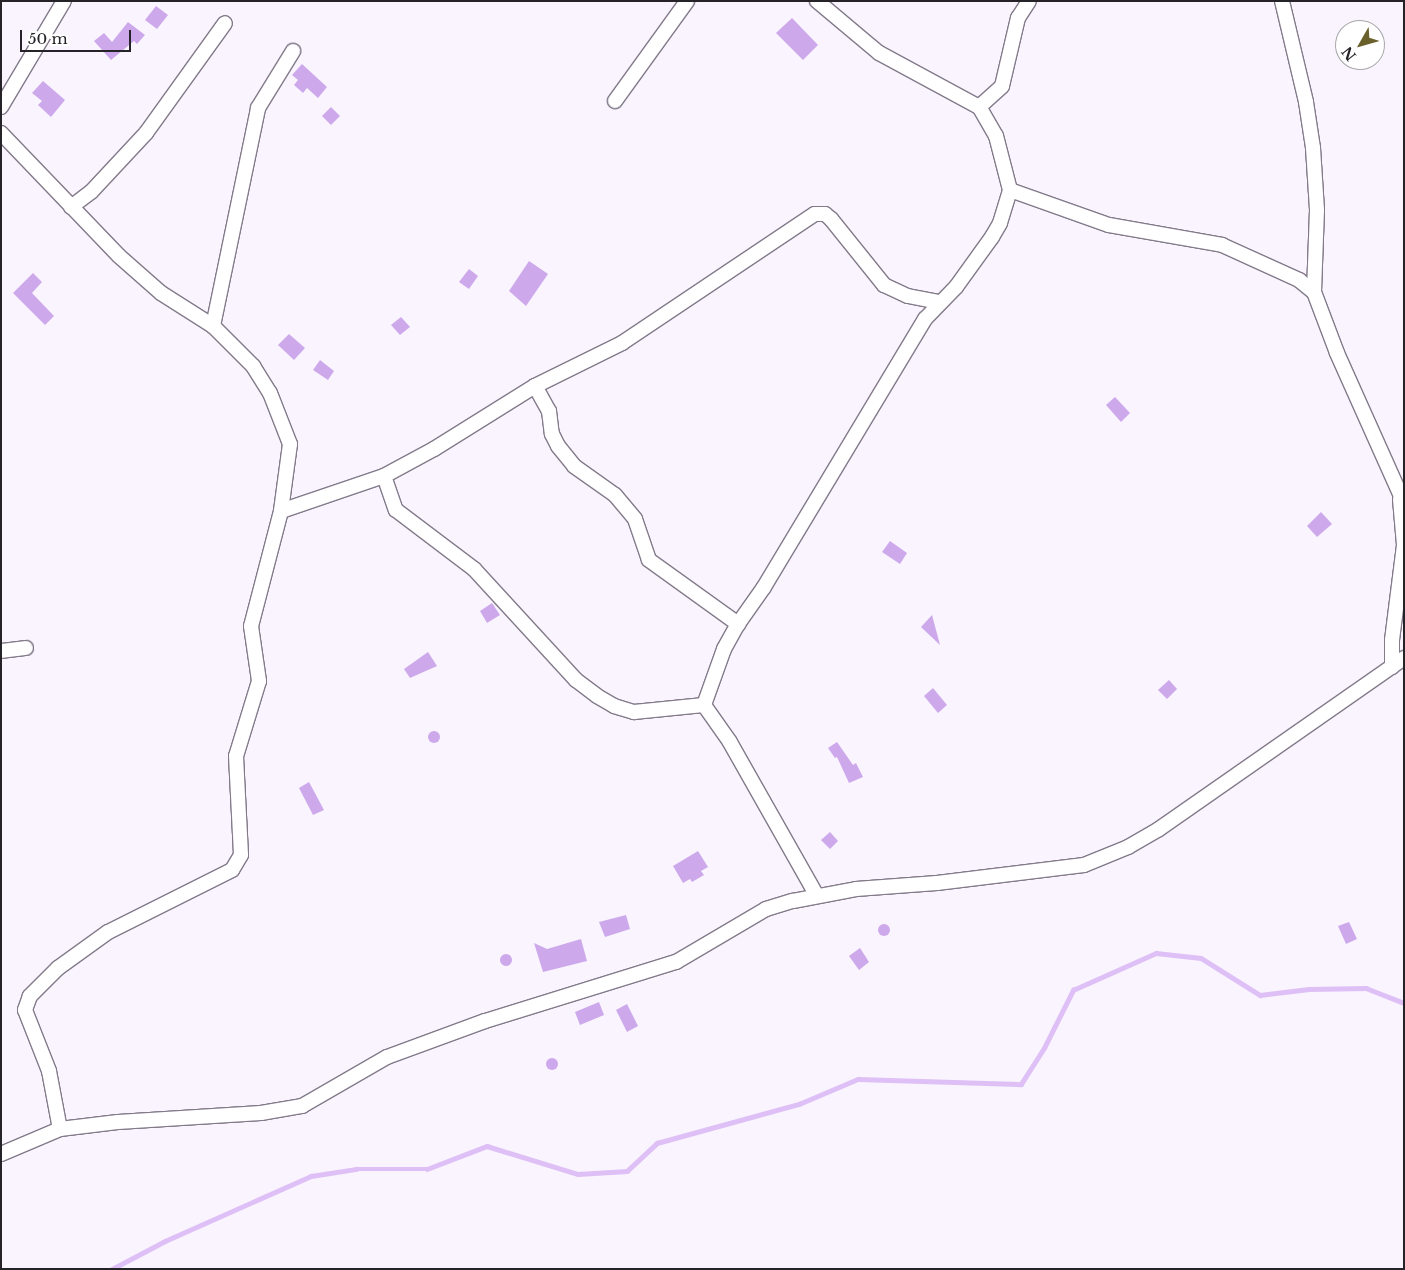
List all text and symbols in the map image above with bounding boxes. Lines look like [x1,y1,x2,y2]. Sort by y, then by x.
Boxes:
scale bar [22,20,134,52]
north arrow [1335,20,1385,70]
text: 50 m [28,29,68,48]
text: N [1338,43,1360,64]

